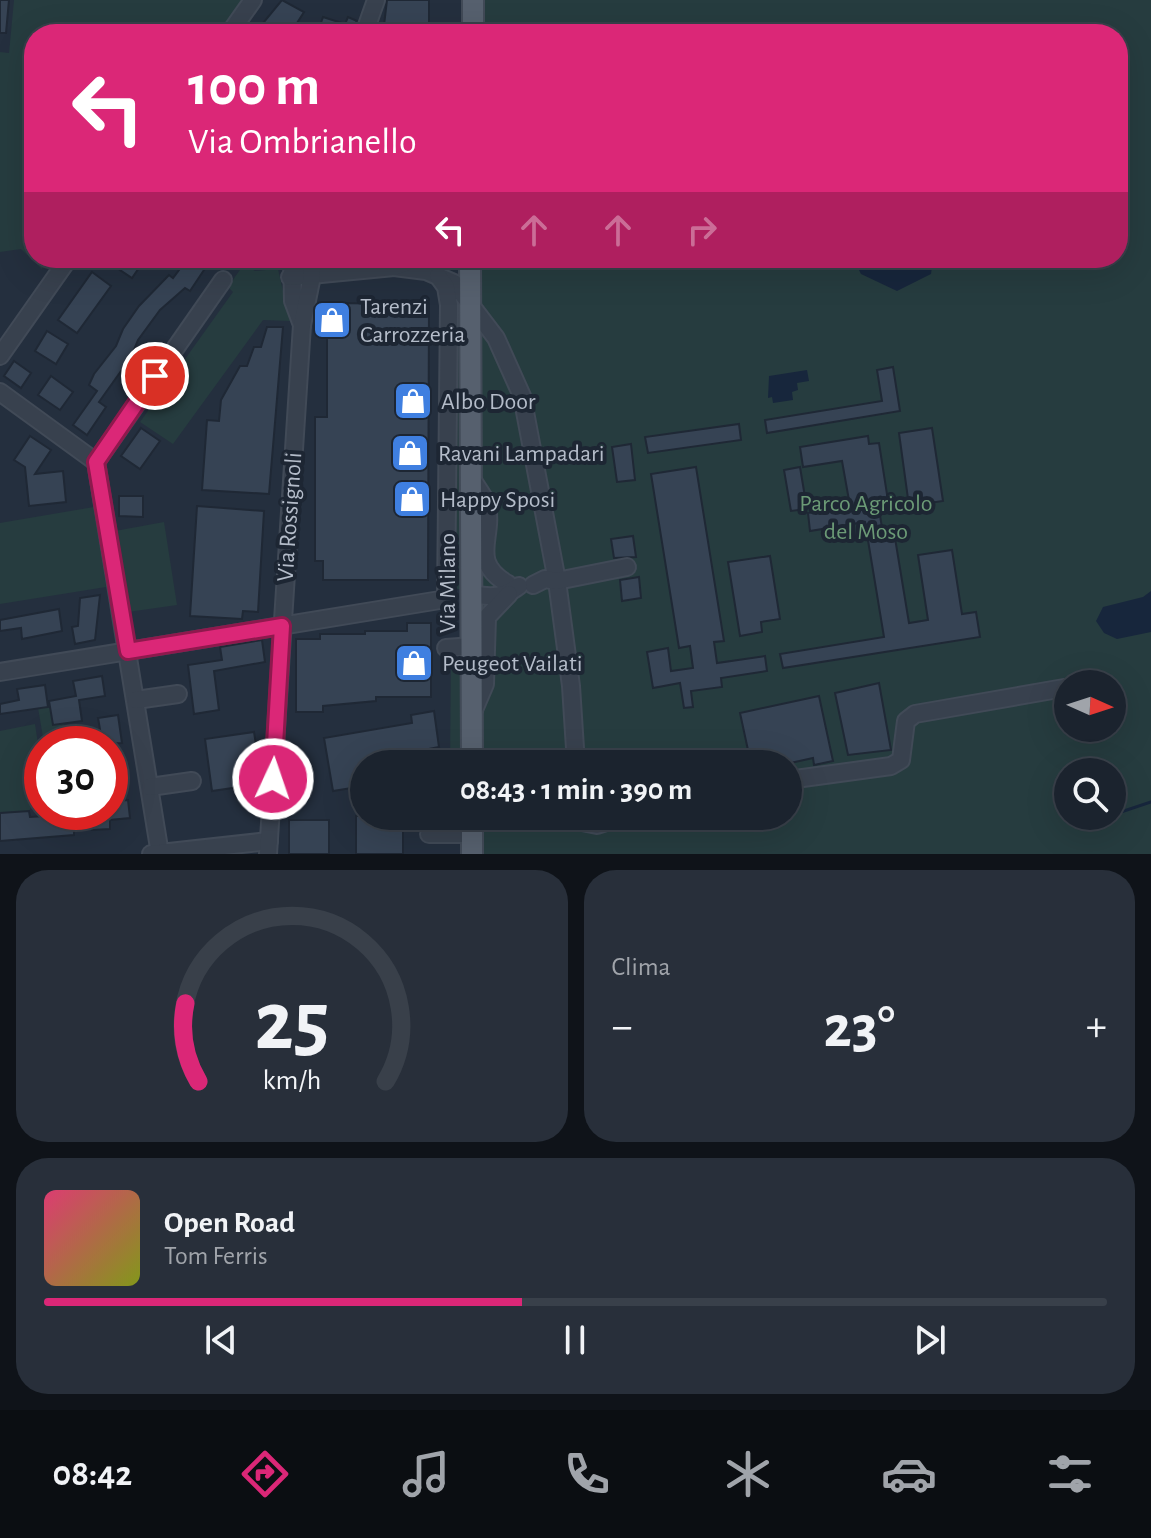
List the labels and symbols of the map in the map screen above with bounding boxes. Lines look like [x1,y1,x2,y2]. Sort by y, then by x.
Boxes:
place label: Tarenzi Carrozzeria [360,295,465,347]
shop icon: Tarenzi Carrozzeria [311,299,353,341]
pin [121,342,189,410]
shop icon: Albo Door [392,380,434,422]
place label: Albo Door [441,390,536,414]
shop icon: Ravani Lampadari [389,432,431,474]
place label: Ravani Lampadari [438,442,605,466]
street label: Via Rossignoli [273,451,306,583]
shop icon: Happy Sposi [391,478,433,520]
place label: Happy Sposi [440,488,555,512]
park label: Parco Agricolo del Moso [799,492,933,544]
street label: Via Milano [436,533,460,633]
shop icon: Peugeot Vailati [393,642,435,684]
place label: Peugeot Vailati [442,652,583,676]
north arrow [1054,670,1126,742]
speed limit sign: 30 [24,726,128,830]
position arrow [231,737,315,821]

